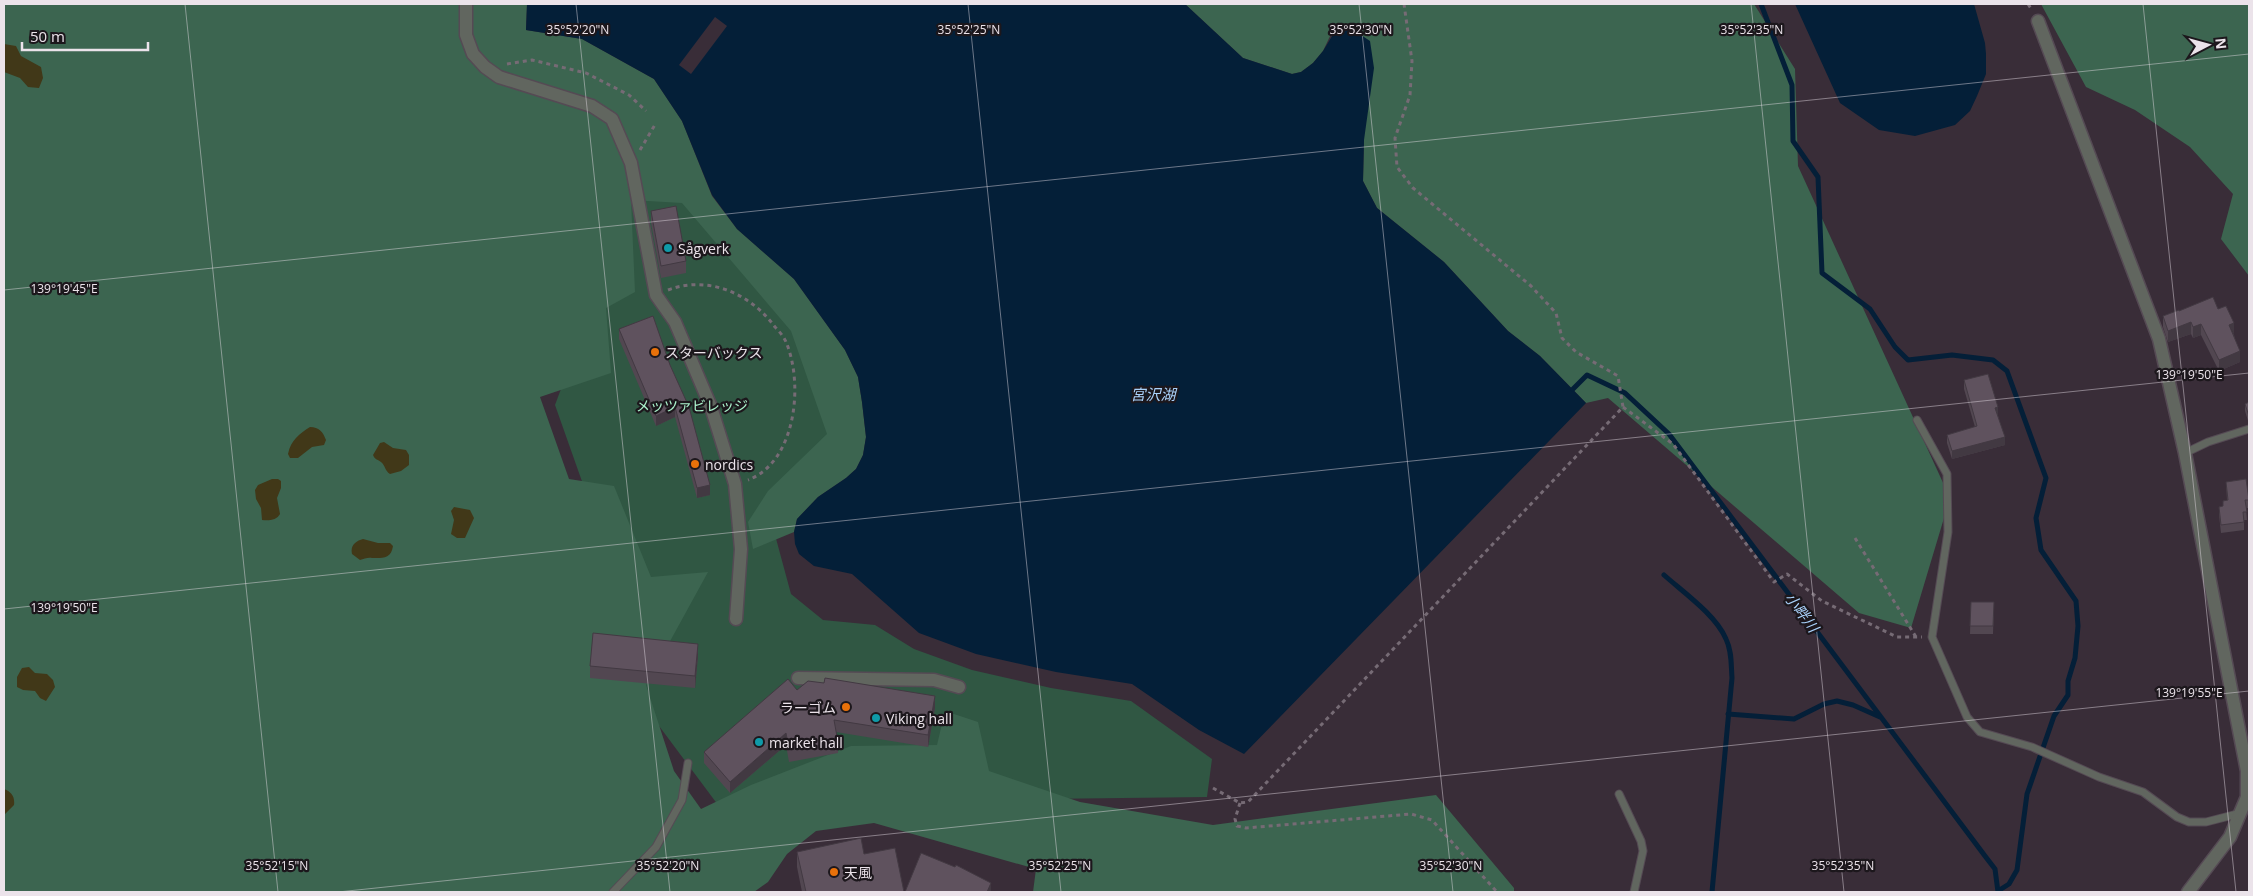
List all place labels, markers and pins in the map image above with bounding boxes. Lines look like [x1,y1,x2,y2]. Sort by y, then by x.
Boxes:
place label: Sågverk [678,239,730,258]
marker: Sågverk [662,242,674,254]
place label: スターバックス [665,343,762,362]
marker: スターバックス [649,346,661,358]
place label: nordics [705,455,754,474]
marker: nordics [689,458,701,470]
place label: ラーゴム [780,698,836,717]
marker: ラーゴム [840,701,852,713]
place label: Viking hall [886,709,952,728]
marker: Viking hall [870,712,882,724]
place label: market hall [769,733,843,752]
marker: market hall [753,736,765,748]
place label: 天風 [844,863,872,882]
marker: 天風 [828,866,840,878]

